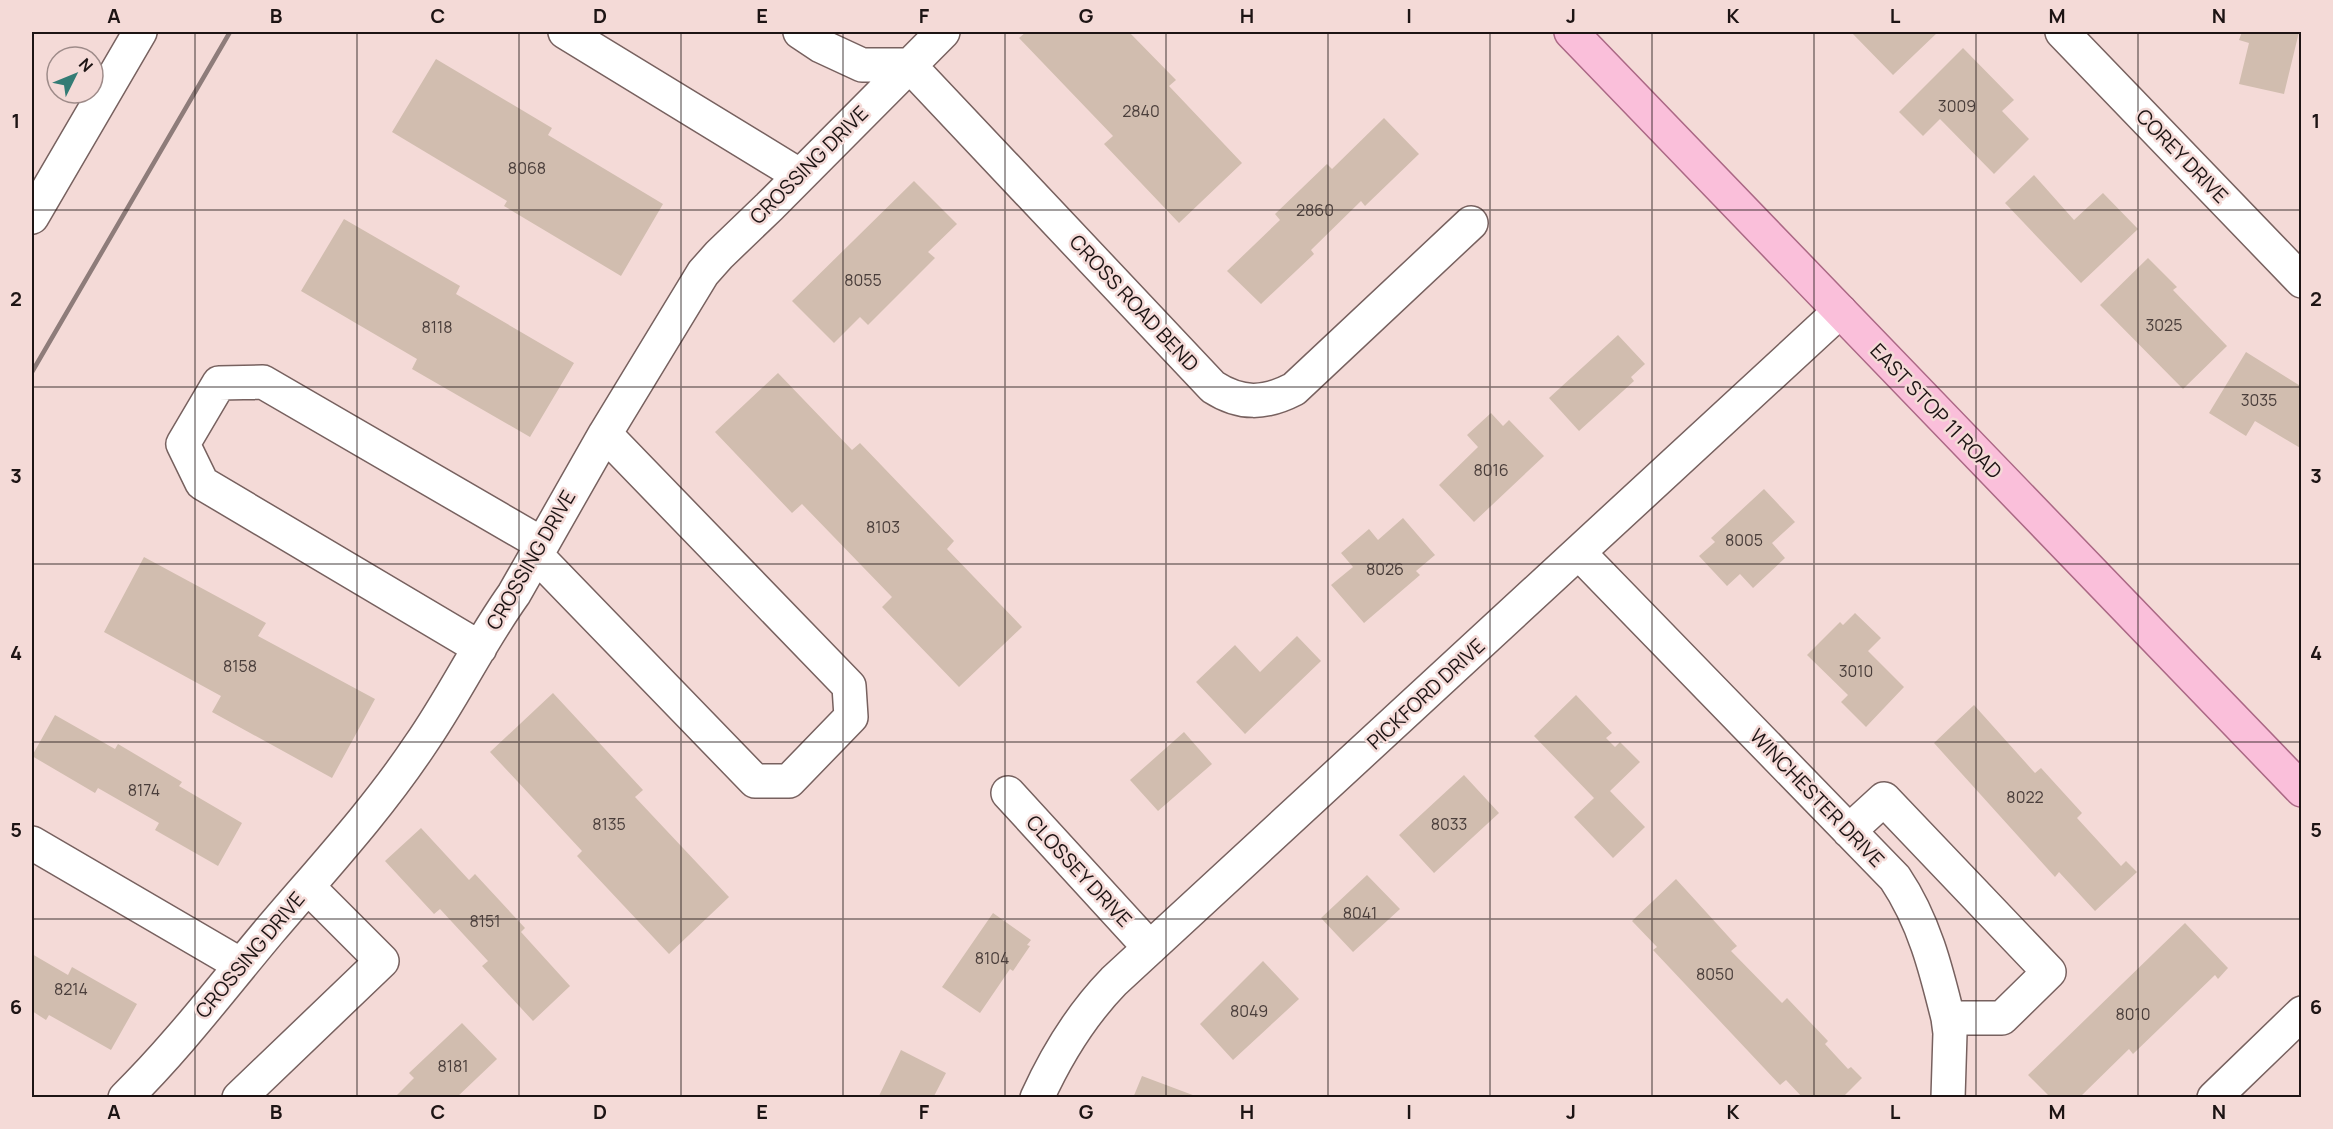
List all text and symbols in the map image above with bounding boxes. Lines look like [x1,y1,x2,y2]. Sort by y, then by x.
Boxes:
text: A [107,2,121,29]
text: B [270,2,283,29]
text: C [431,2,445,29]
text: D [593,2,607,29]
text: E [756,2,768,29]
text: F [919,2,930,29]
text: G [1079,2,1094,29]
text: H [1240,2,1254,29]
text: I [1406,2,1412,29]
text: J [1566,2,1576,29]
text: K [1727,2,1740,29]
text: L [1890,2,1901,29]
text: M [2048,2,2066,29]
text: N [2212,2,2226,29]
north arrow [45,45,105,105]
text: N [74,53,98,76]
house number: 3009 [1938,95,1976,117]
street label: CROSSING DRIVE [744,100,874,230]
house number: 2840 [1122,100,1160,122]
street label: COREY DRIVE [2131,103,2234,209]
text: 1 [12,107,20,134]
text: 1 [2312,107,2320,134]
house number: 8068 [508,157,546,179]
house number: 2860 [1296,199,1334,221]
street label: CROSS ROAD BEND [1064,228,1205,377]
house number: 8055 [844,269,882,291]
text: 2 [10,285,22,312]
text: 2 [2310,285,2322,312]
house number: 3025 [2146,314,2182,336]
house number: 8118 [421,316,453,338]
street label: EAST STOP 11 ROAD [1865,337,2008,484]
house number: 3035 [2241,389,2277,411]
house number: 8016 [1473,459,1509,481]
text: 3 [10,462,22,489]
text: 3 [2310,462,2322,489]
street label: CROSSING DRIVE [480,485,582,634]
house number: 8103 [866,516,900,538]
house number: 8005 [1725,529,1763,551]
house number: 8026 [1366,558,1404,580]
street label: PICKFORD DRIVE [1361,632,1490,755]
text: 4 [10,639,22,666]
text: 4 [2310,639,2322,666]
house number: 8158 [223,655,257,677]
house number: 3010 [1839,660,1873,682]
street label: WINCHESTER DRIVE [1744,723,1890,873]
house number: 8174 [128,779,160,801]
house number: 8022 [2006,786,2044,808]
street label: CLOSSEY DRIVE [1021,809,1138,932]
house number: 8135 [592,813,626,835]
house number: 8033 [1431,813,1467,835]
text: 5 [10,816,22,843]
text: 5 [2310,816,2322,843]
street label: CROSSING DRIVE [189,886,310,1023]
house number: 8041 [1343,902,1377,924]
house number: 8151 [469,910,501,932]
house number: 8104 [975,947,1009,969]
house number: 8050 [1696,963,1734,985]
house number: 8214 [54,978,88,1000]
text: 6 [10,993,22,1020]
text: 6 [2310,993,2322,1020]
house number: 8049 [1230,1000,1268,1022]
house number: 8010 [2115,1003,2151,1025]
house number: 8181 [437,1055,469,1077]
text: A [107,1098,121,1125]
text: B [270,1098,283,1125]
text: C [431,1098,445,1125]
text: D [593,1098,607,1125]
text: E [756,1098,768,1125]
text: F [919,1098,930,1125]
text: G [1079,1098,1094,1125]
text: H [1240,1098,1254,1125]
text: I [1406,1098,1412,1125]
text: J [1566,1098,1576,1125]
text: K [1727,1098,1740,1125]
text: L [1890,1098,1901,1125]
text: M [2048,1098,2066,1125]
text: N [2212,1098,2226,1125]

